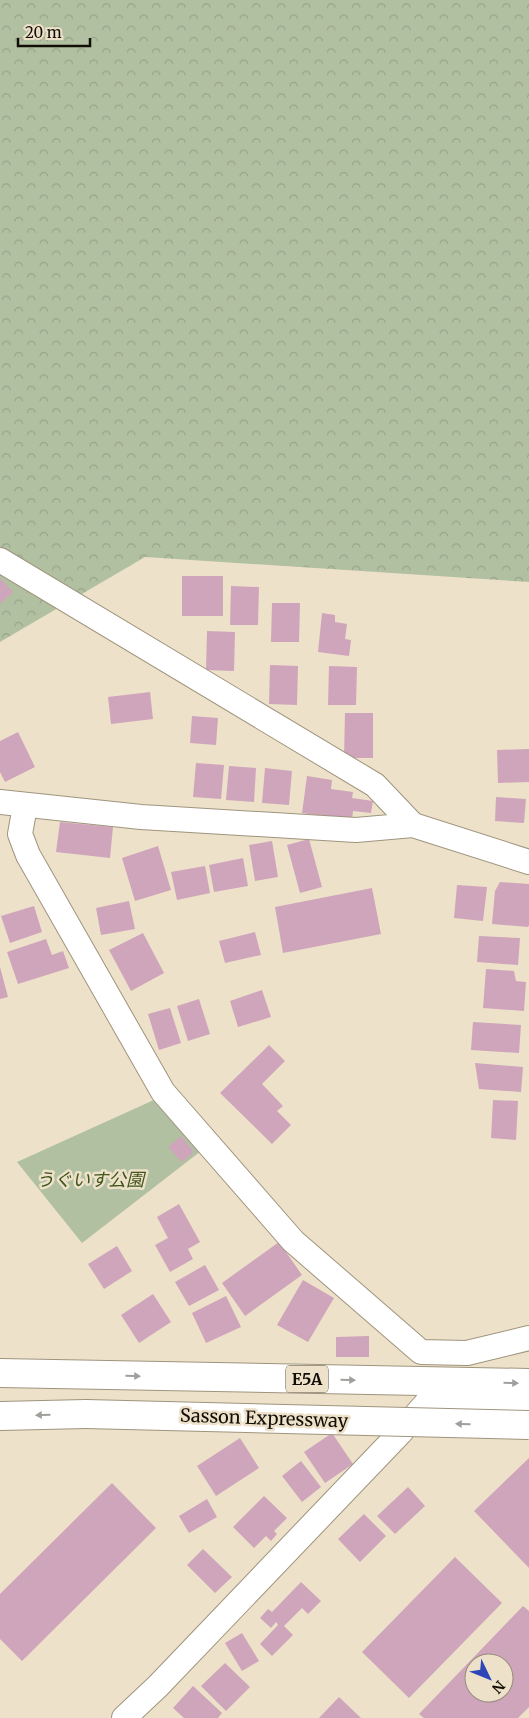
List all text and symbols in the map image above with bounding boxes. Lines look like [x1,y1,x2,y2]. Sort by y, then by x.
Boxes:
scale bar [18,15,90,47]
text: 20 m [25,23,62,42]
park label: うぐいす公園 [36,1168,147,1191]
road number: E5A [286,1366,328,1392]
one-way arrow [125,1373,141,1381]
one-way arrow [340,1376,356,1384]
one-way arrow [503,1379,519,1387]
street label: Sasson Expressway [180,1404,349,1432]
one-way arrow [35,1411,51,1419]
one-way arrow [455,1419,471,1427]
north arrow [464,1653,514,1703]
text: N [488,1677,509,1697]

